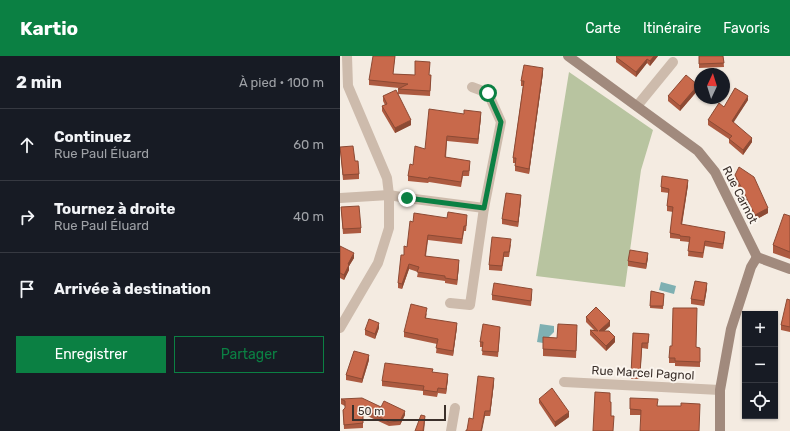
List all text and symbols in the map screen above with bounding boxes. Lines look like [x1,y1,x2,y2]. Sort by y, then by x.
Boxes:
text: Kartio [20,17,78,40]
text: Carte [585,20,621,37]
text: Itinéraire [643,20,701,37]
text: Favoris [723,20,770,37]
north arrow [694,68,730,104]
text: 2 min [16,72,62,92]
text: À pied · 100 m [239,75,324,90]
route start [479,84,497,102]
text: Continuez [54,128,131,146]
icon: ahead [16,134,38,156]
text: 60 m [293,137,324,152]
text: Rue Paul Éluard [54,146,149,161]
street label: Rue Carnot [720,164,761,226]
route end [398,189,416,207]
text: Tournez à droite [54,200,175,218]
icon: right [16,206,38,228]
text: 40 m [293,209,324,224]
text: Rue Paul Éluard [54,218,149,233]
icon: arrive [16,278,38,300]
text: Arrivée à destination [54,280,211,298]
map controls [742,311,778,419]
button: + [742,311,778,347]
button: Enregistrer [16,336,166,373]
button: Partager [174,336,324,373]
button: − [742,347,778,383]
street label: Rue Marcel Pagnol [591,363,695,383]
button: locate [742,383,778,419]
scale bar [352,403,446,422]
text: 50 m [358,405,384,418]

